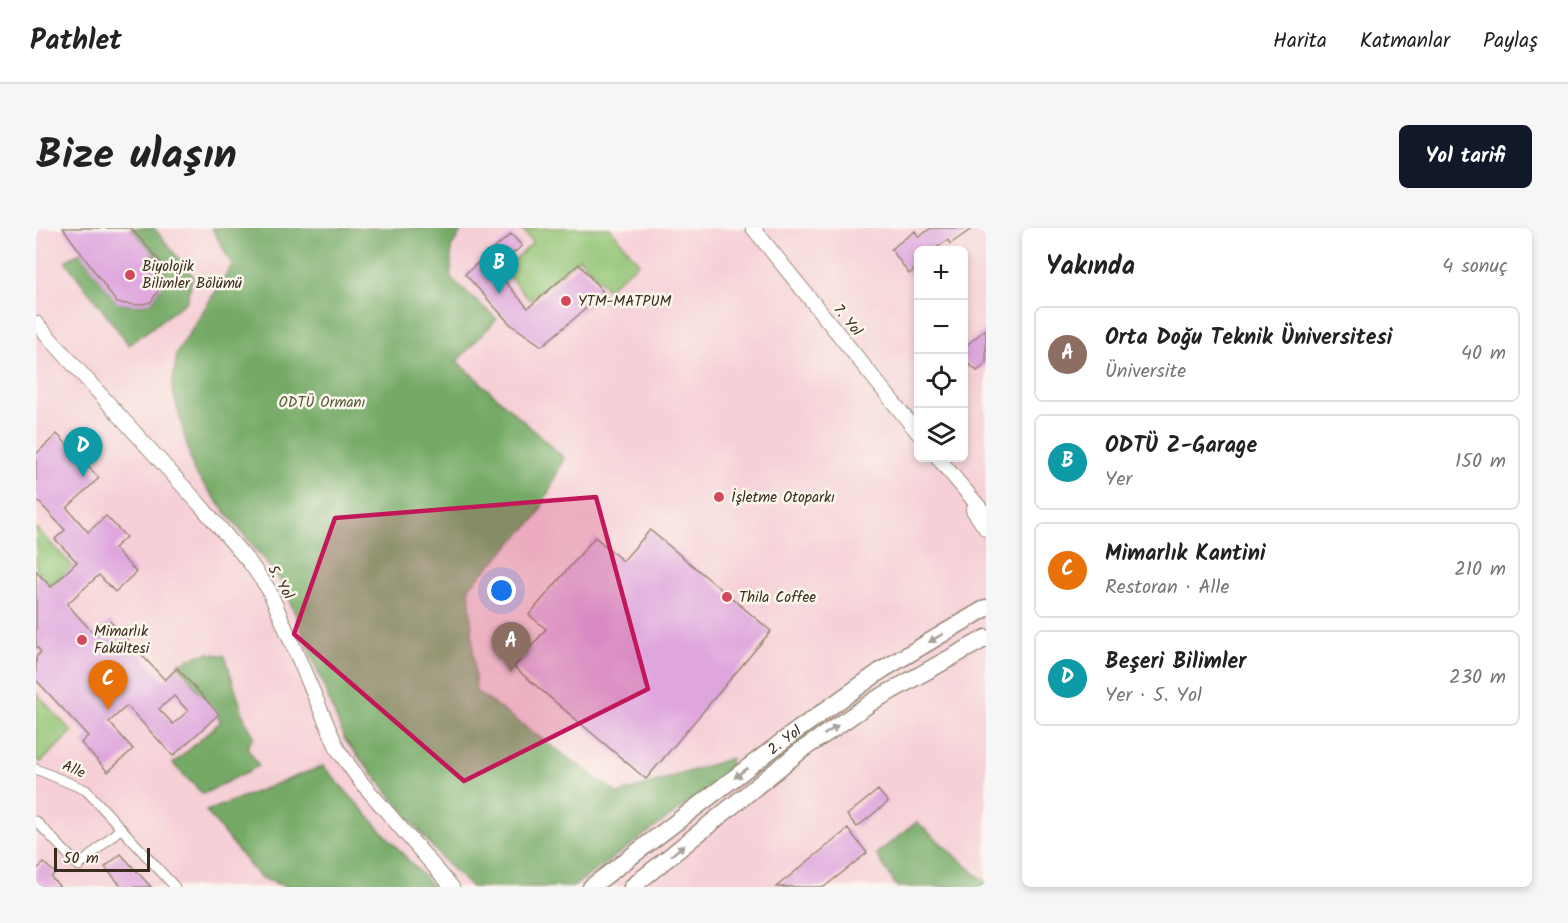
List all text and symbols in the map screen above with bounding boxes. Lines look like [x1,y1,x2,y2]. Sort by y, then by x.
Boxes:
text: Pathlet [30,19,122,64]
text: Harita [1273,25,1327,58]
text: Katmanlar [1360,25,1450,58]
text: Paylaş [1483,25,1538,58]
text: Bize ulaşın [36,123,237,190]
button: Yol tarifi [1399,125,1532,188]
pin: B [480,244,518,294]
map controls [914,246,968,462]
button: + [914,246,968,300]
text: Yakında [1046,246,1135,288]
text: 4 sonuç [1442,251,1508,283]
place label: Biyolojik Bilimler Bölümü [142,255,242,296]
marker: Biyolojik Bilimler Bölümü [123,268,137,282]
place label: YTM-MATPUM [578,290,671,314]
marker: YTM-MATPUM [559,294,573,308]
street label: 7. Yol [827,299,868,342]
button: − [914,300,968,354]
text: Orta Doğu Teknik Üniversitesi [1105,321,1392,356]
text: A [1061,338,1074,370]
text: 40 m [1461,338,1506,370]
button: locate [914,354,968,408]
text: Üniversite [1105,356,1186,388]
park label: ODTÜ Ormanı [279,391,366,415]
button: layers [914,408,968,462]
pin: D [64,428,102,477]
text: ODTÜ Z-Garage [1105,429,1257,464]
text: B [1061,446,1074,478]
text: 150 m [1455,446,1506,478]
text: Yer [1105,464,1132,496]
place label: İşletme Otoparkı [731,486,835,510]
marker: İşletme Otoparkı [712,490,726,504]
text: Mimarlık Kantini [1105,537,1266,572]
text: C [1061,554,1074,586]
text: 210 m [1454,554,1506,586]
street label: 5. Yol [261,561,300,605]
text: Restoran · Alle [1105,572,1229,604]
your location [487,576,516,605]
place label: Thila Coffee [739,586,816,610]
marker: Thila Coffee [720,590,734,604]
place label: Mimarlık Fakültesi [94,620,151,661]
pin: A [492,622,530,672]
one-way arrow [928,632,944,643]
marker: Mimarlık Fakültesi [75,633,89,647]
text: Beşeri Bilimler [1105,645,1246,680]
pin: C [88,660,128,710]
text: D [1061,662,1074,694]
text: 230 m [1449,662,1506,694]
text: Yer · 5. Yol [1105,680,1202,712]
street label: 2. Yol [763,720,807,761]
one-way arrow [823,724,839,736]
street label: Alle [58,754,89,786]
one-way arrow [733,766,749,779]
one-way arrow [670,844,686,857]
scale bar [54,845,150,872]
text: 50 m [63,846,99,871]

